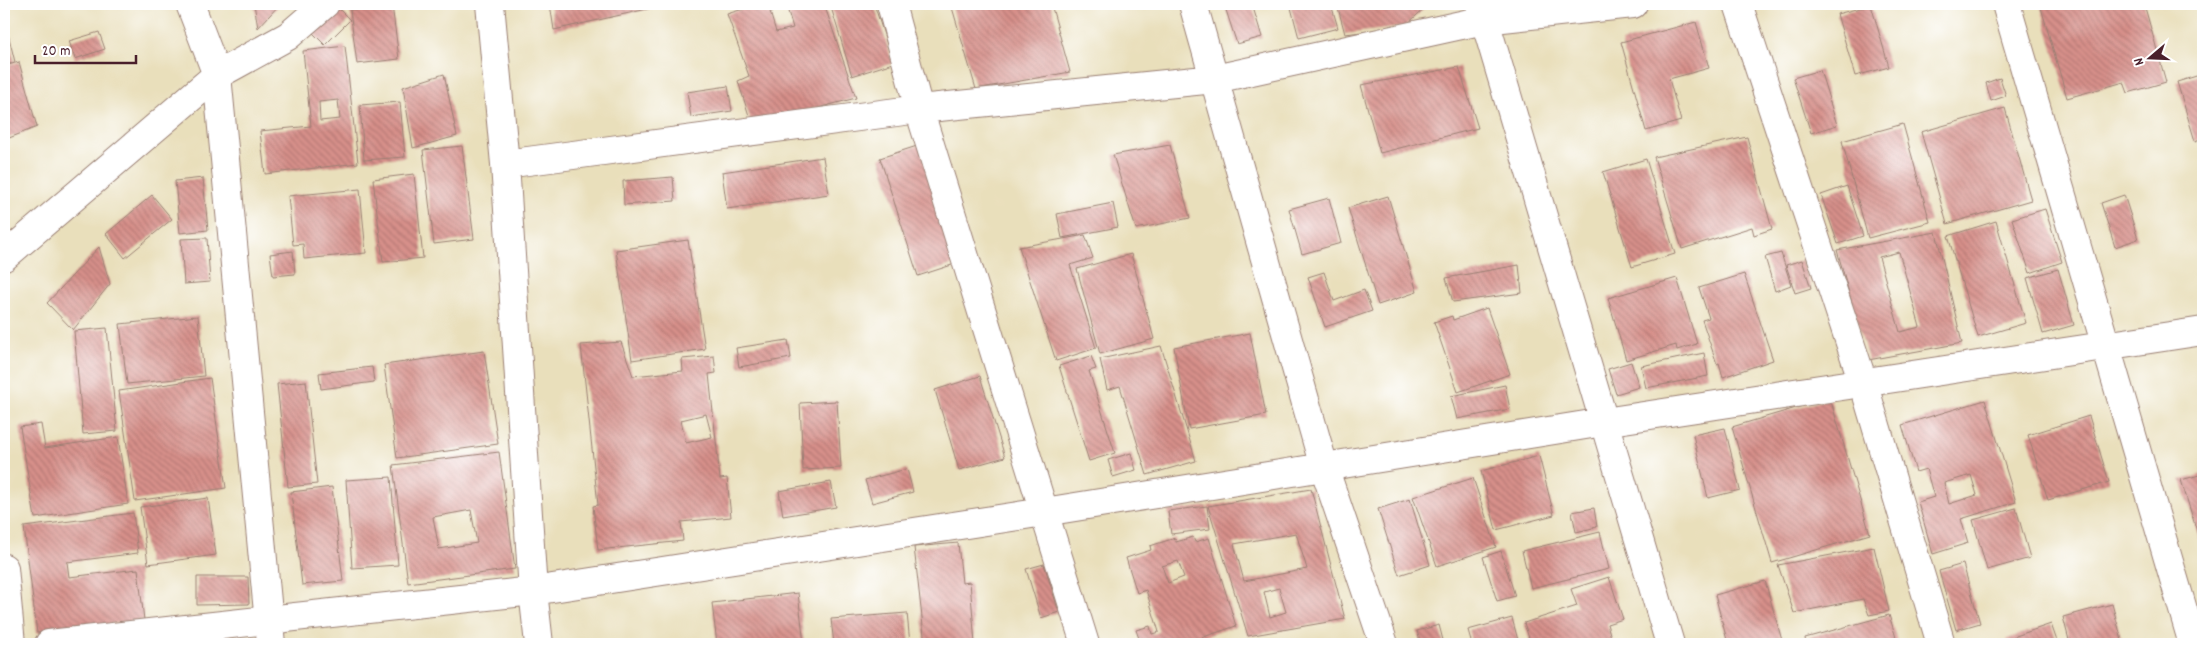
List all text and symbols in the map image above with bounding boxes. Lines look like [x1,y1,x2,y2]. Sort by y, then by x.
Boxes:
scale bar [35,32,136,64]
north arrow [2124,32,2174,82]
text: 20 m [42,41,70,63]
text: N [2129,55,2150,68]

